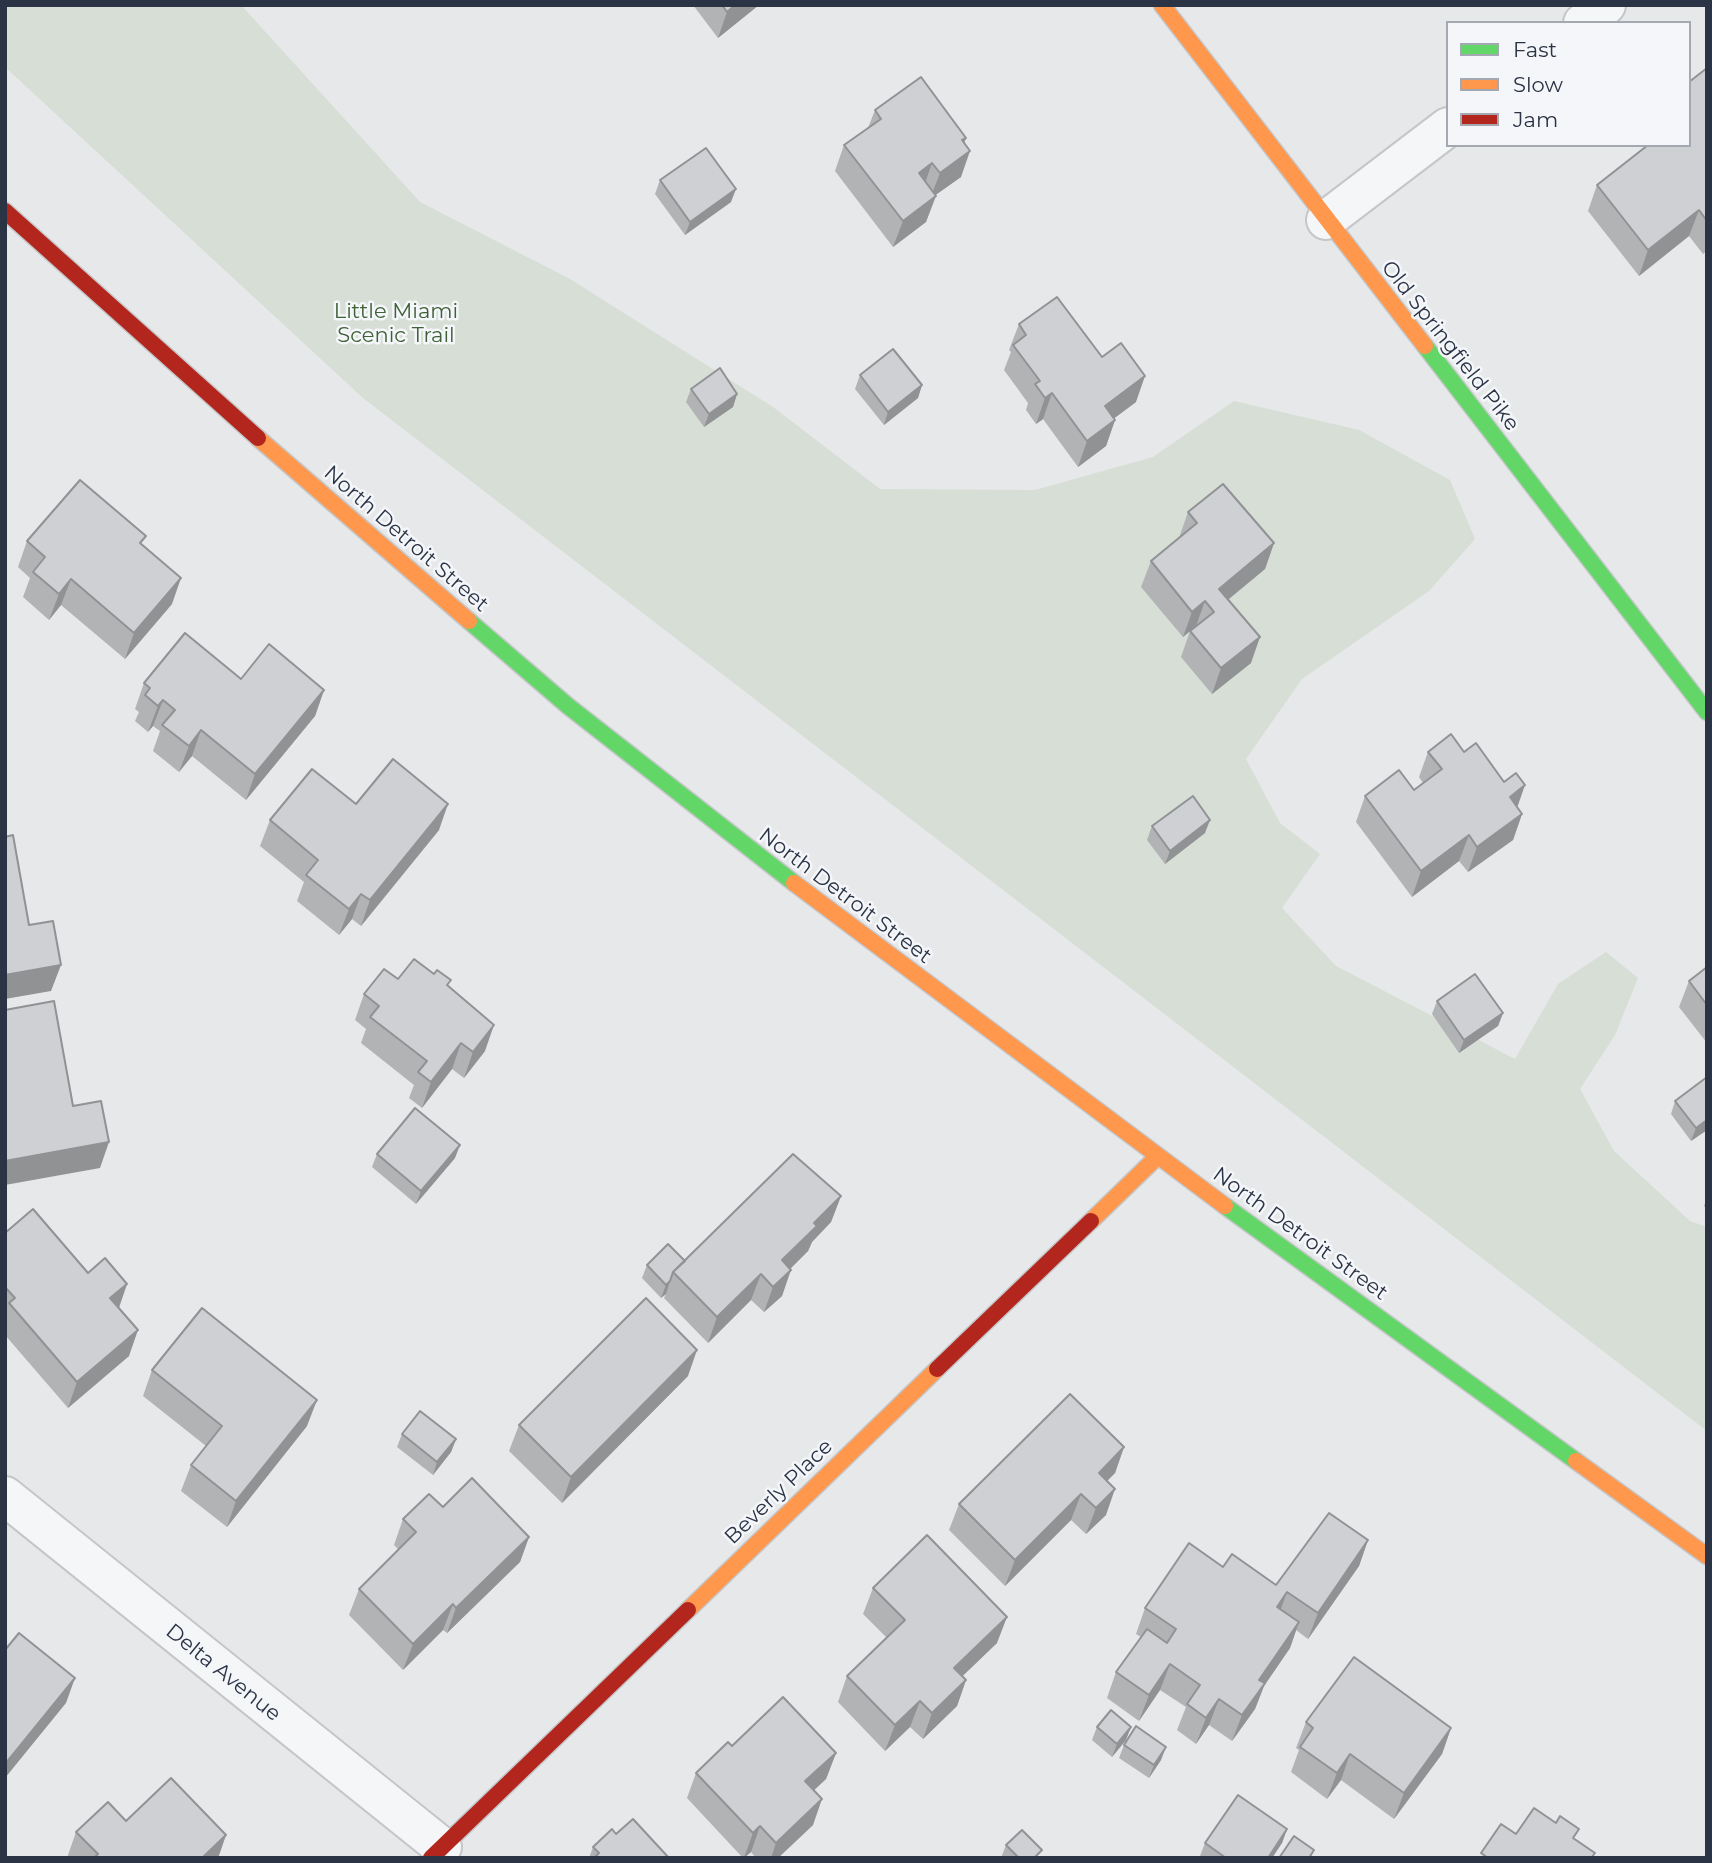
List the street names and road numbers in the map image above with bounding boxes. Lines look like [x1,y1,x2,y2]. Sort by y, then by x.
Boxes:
street label: Old Springfield Pike [1376,256,1524,436]
street label: North Detroit Street [318,461,494,617]
street label: North Detroit Street [754,823,936,969]
street label: North Detroit Street [1208,1162,1392,1306]
street label: Beverly Place [720,1434,838,1550]
street label: Delta Avenue [160,1619,286,1727]

